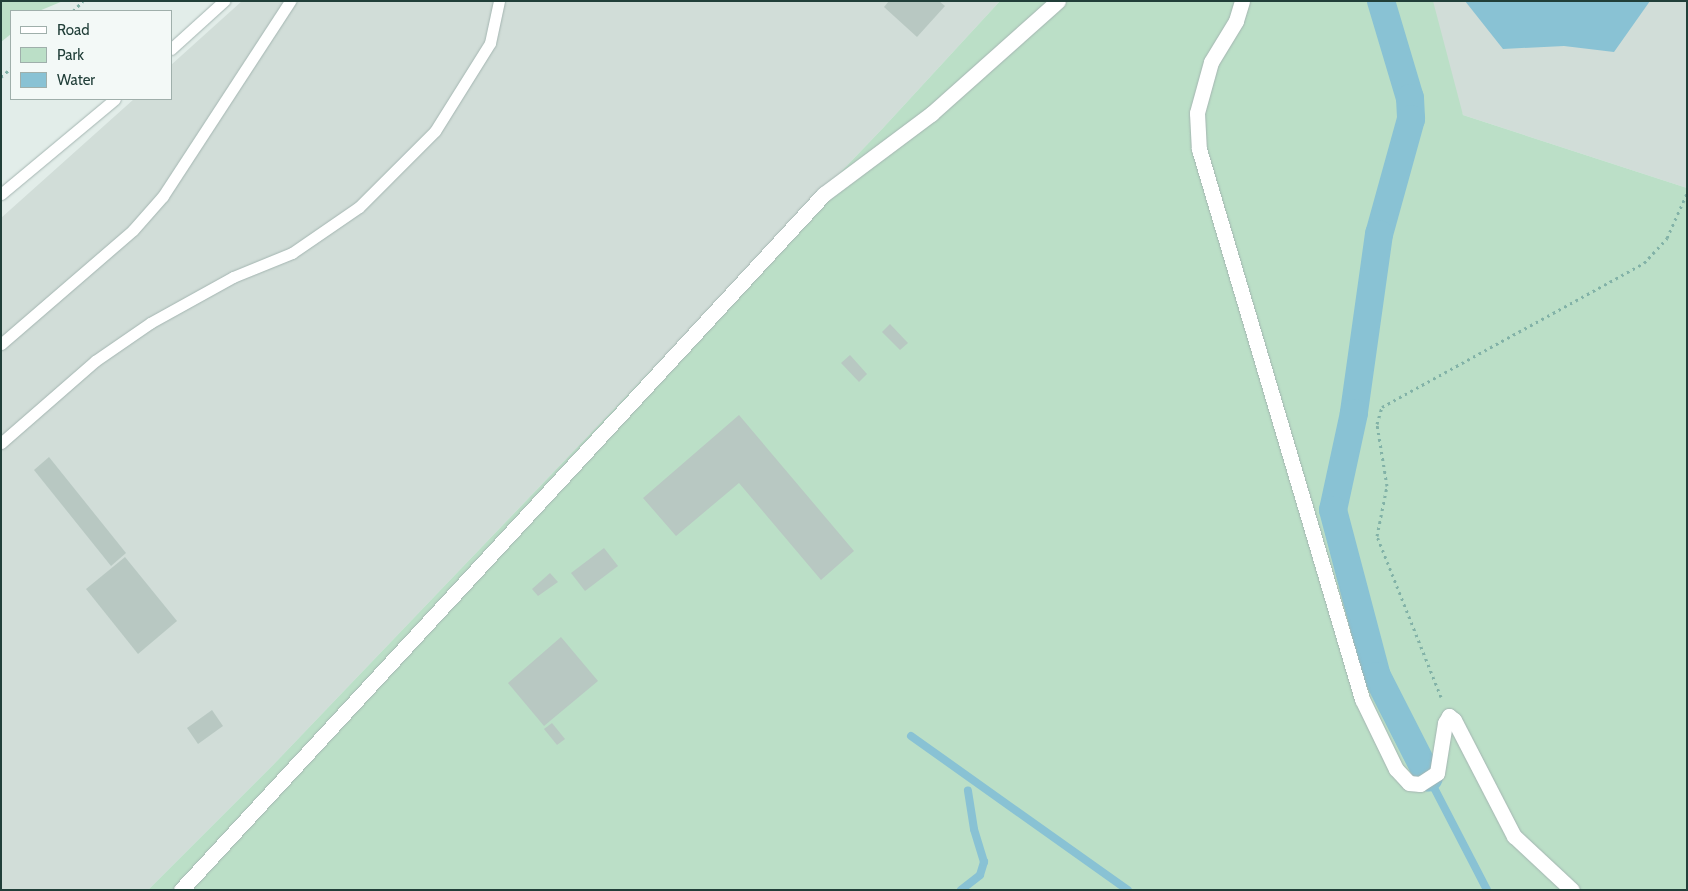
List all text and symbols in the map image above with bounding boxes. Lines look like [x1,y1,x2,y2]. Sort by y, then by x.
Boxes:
legend [10,10,172,100]
text: Road [57,21,90,39]
text: Park [57,46,84,64]
text: Water [57,71,95,89]

